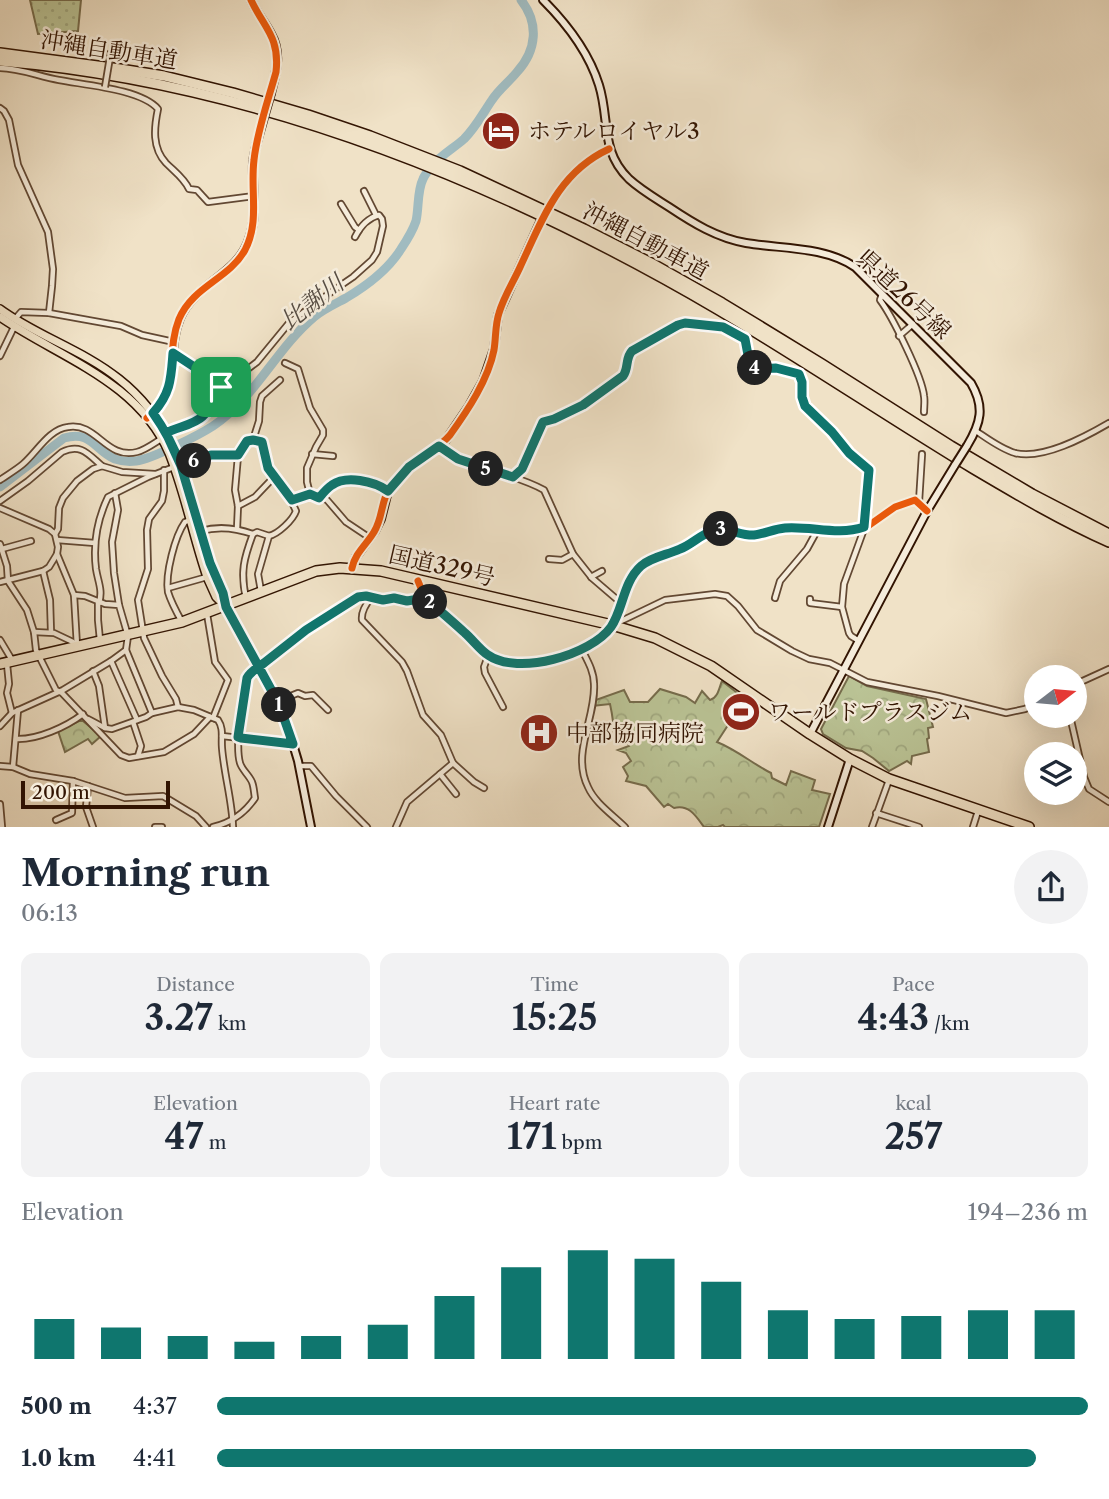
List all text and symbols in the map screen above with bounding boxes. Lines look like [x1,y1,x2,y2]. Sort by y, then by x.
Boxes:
street label: 沖縄自動車道 [39,25,179,75]
hotel icon: ホテルロイヤル3 [480,110,522,152]
place label: ホテルロイヤル3 [528,117,700,145]
street label: 沖縄自動車道 [579,196,713,286]
street label: 県道26号線 [851,243,957,345]
water label: 比謝川 [275,267,352,336]
pin: 4 [738,350,772,386]
text: 4 [749,356,760,379]
pin [191,357,251,417]
icon: arrive [202,368,240,406]
pin: 6 [176,444,212,478]
text: 6 [188,449,199,472]
pin: 5 [468,452,504,486]
text: 5 [480,457,491,480]
pin: 3 [704,512,738,546]
text: 3 [715,517,726,540]
street label: 国道329号 [386,540,498,592]
pin: 2 [412,584,448,620]
text: 2 [424,590,435,613]
north arrow [1024,665,1087,728]
map controls [1024,665,1087,805]
pin: 1 [262,688,296,722]
sports icon: ワールドプラスジム [720,691,762,733]
text: 1 [274,693,283,716]
place label: ワールドプラスジム [768,698,972,726]
hospital icon: 中部協同病院 [518,712,560,754]
place label: 中部協同病院 [566,719,704,747]
button: layers [1024,742,1087,805]
scale bar [21,778,170,810]
text: 200 m [32,781,90,804]
text: Morning run [21,849,270,896]
button: share [1014,850,1088,924]
text: 06:13 [21,899,78,927]
text: Distance [156,973,235,996]
text: Time [530,973,579,996]
text: Pace [892,973,935,996]
text: 3.27 [144,996,213,1039]
text: 15:25 [512,996,597,1039]
text: 4:43 [857,996,929,1039]
text: km [213,1012,247,1035]
text: /km [929,1012,970,1035]
text: Elevation [153,1092,238,1115]
text: Heart rate [509,1092,600,1115]
text: kcal [896,1092,931,1115]
text: 47 [165,1115,204,1158]
text: 171 [507,1115,556,1158]
text: 257 [884,1115,943,1158]
text: m [204,1131,226,1154]
text: bpm [556,1131,602,1154]
text: Elevation [21,1198,124,1226]
text: 194–236 m [968,1198,1088,1226]
text: 500 m [21,1392,92,1420]
text: 4:37 [133,1392,177,1420]
text: 1.0 km [21,1444,96,1472]
text: 4:41 [133,1444,176,1472]

